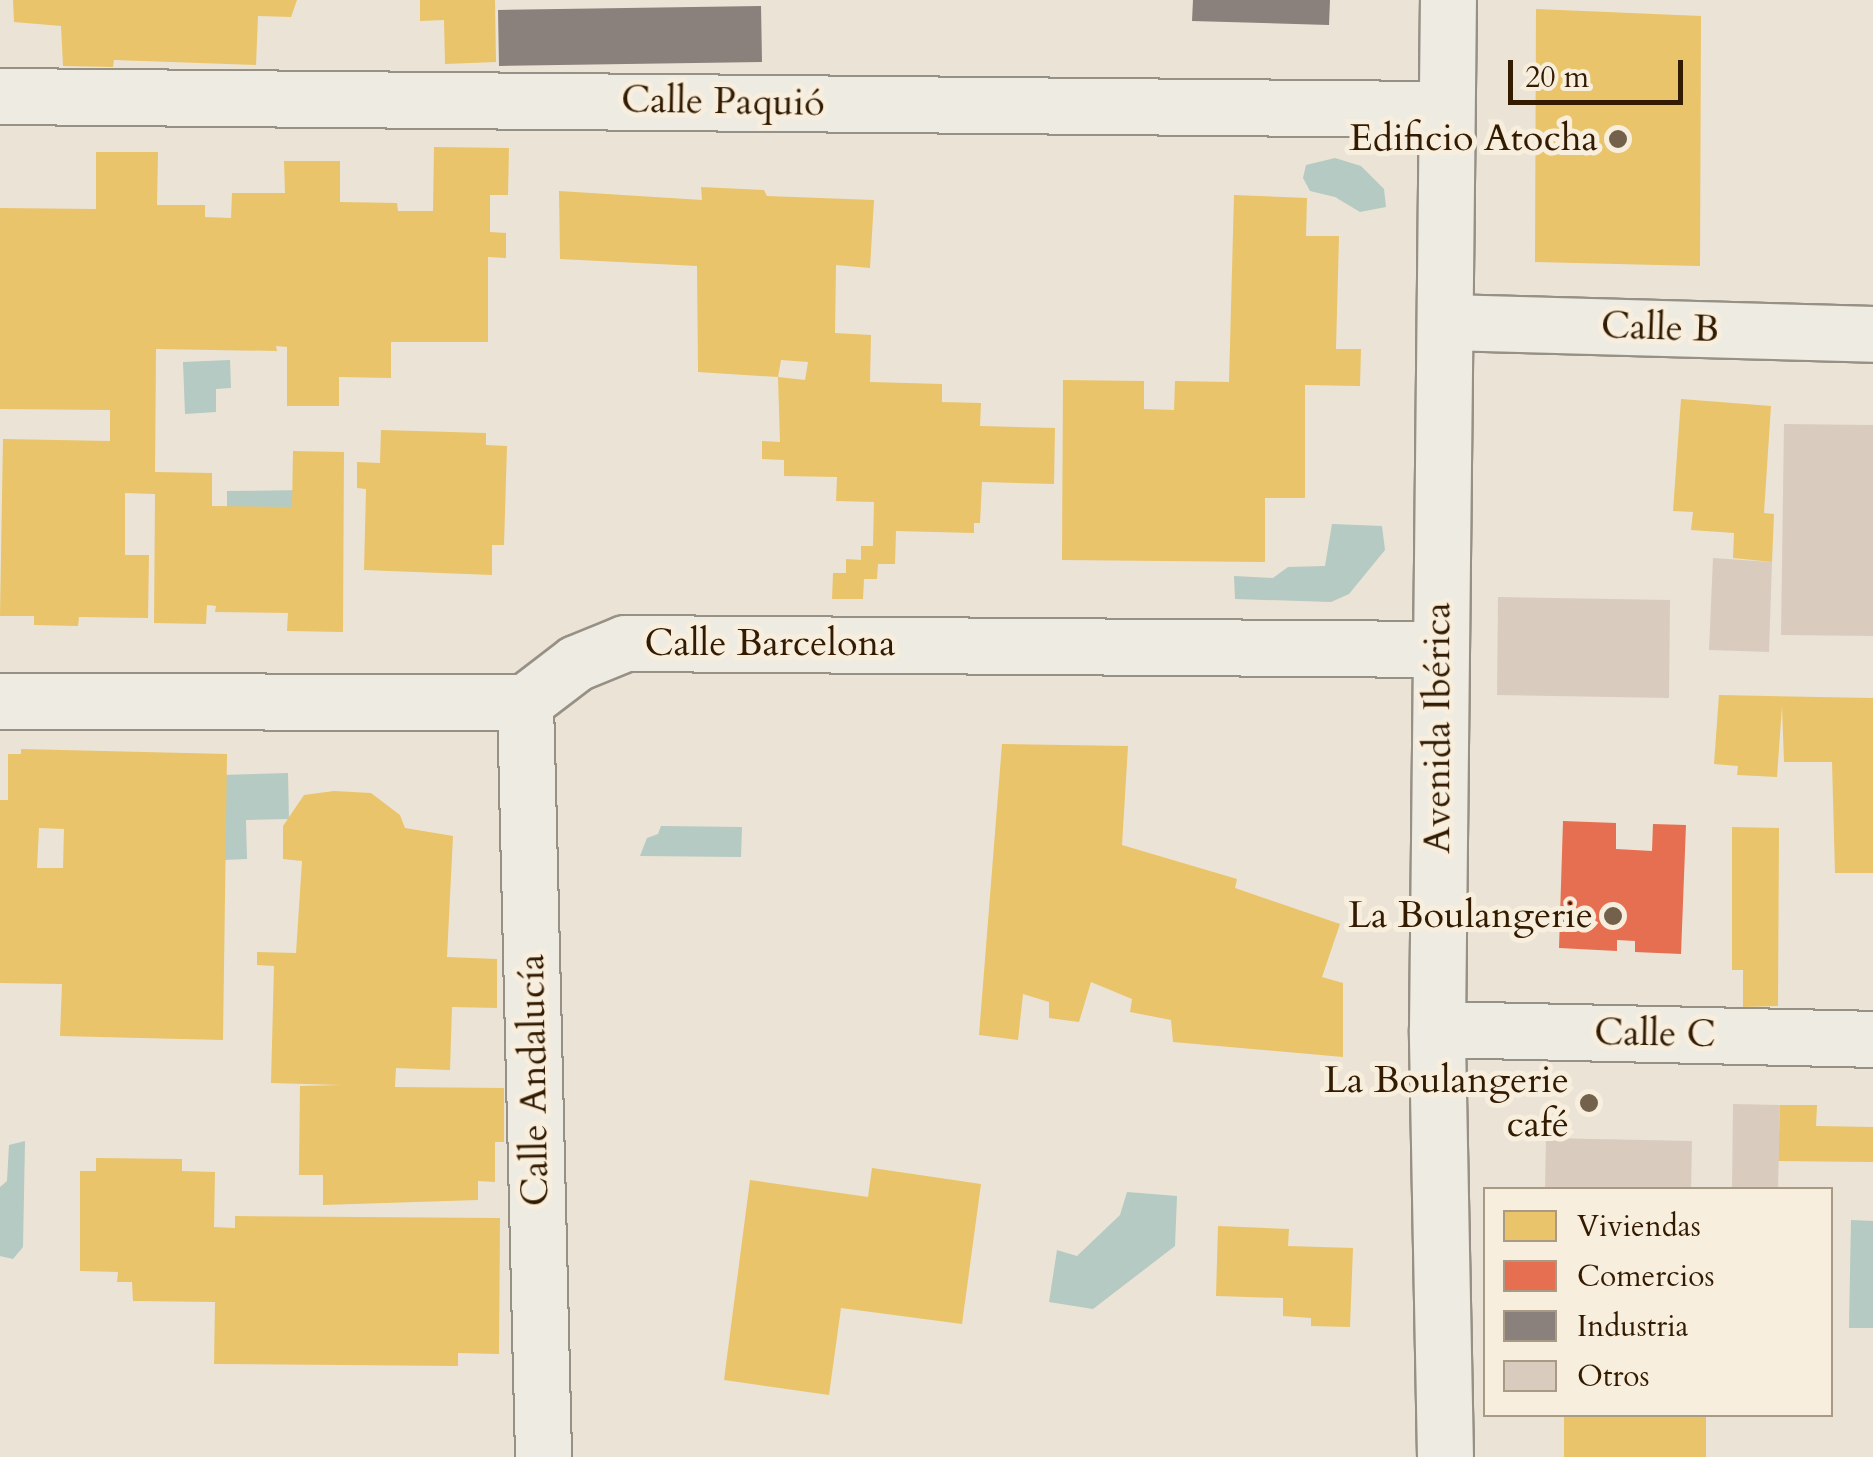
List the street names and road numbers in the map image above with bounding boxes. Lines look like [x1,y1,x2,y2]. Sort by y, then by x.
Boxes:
street label: Calle Paquió [621,77,825,127]
street label: Calle B [1600,303,1720,353]
street label: Avenida Ibérica [1415,602,1461,854]
street label: Calle Barcelona [644,621,896,667]
street label: Calle Andalucía [509,953,559,1207]
street label: Calle C [1594,1010,1716,1058]

